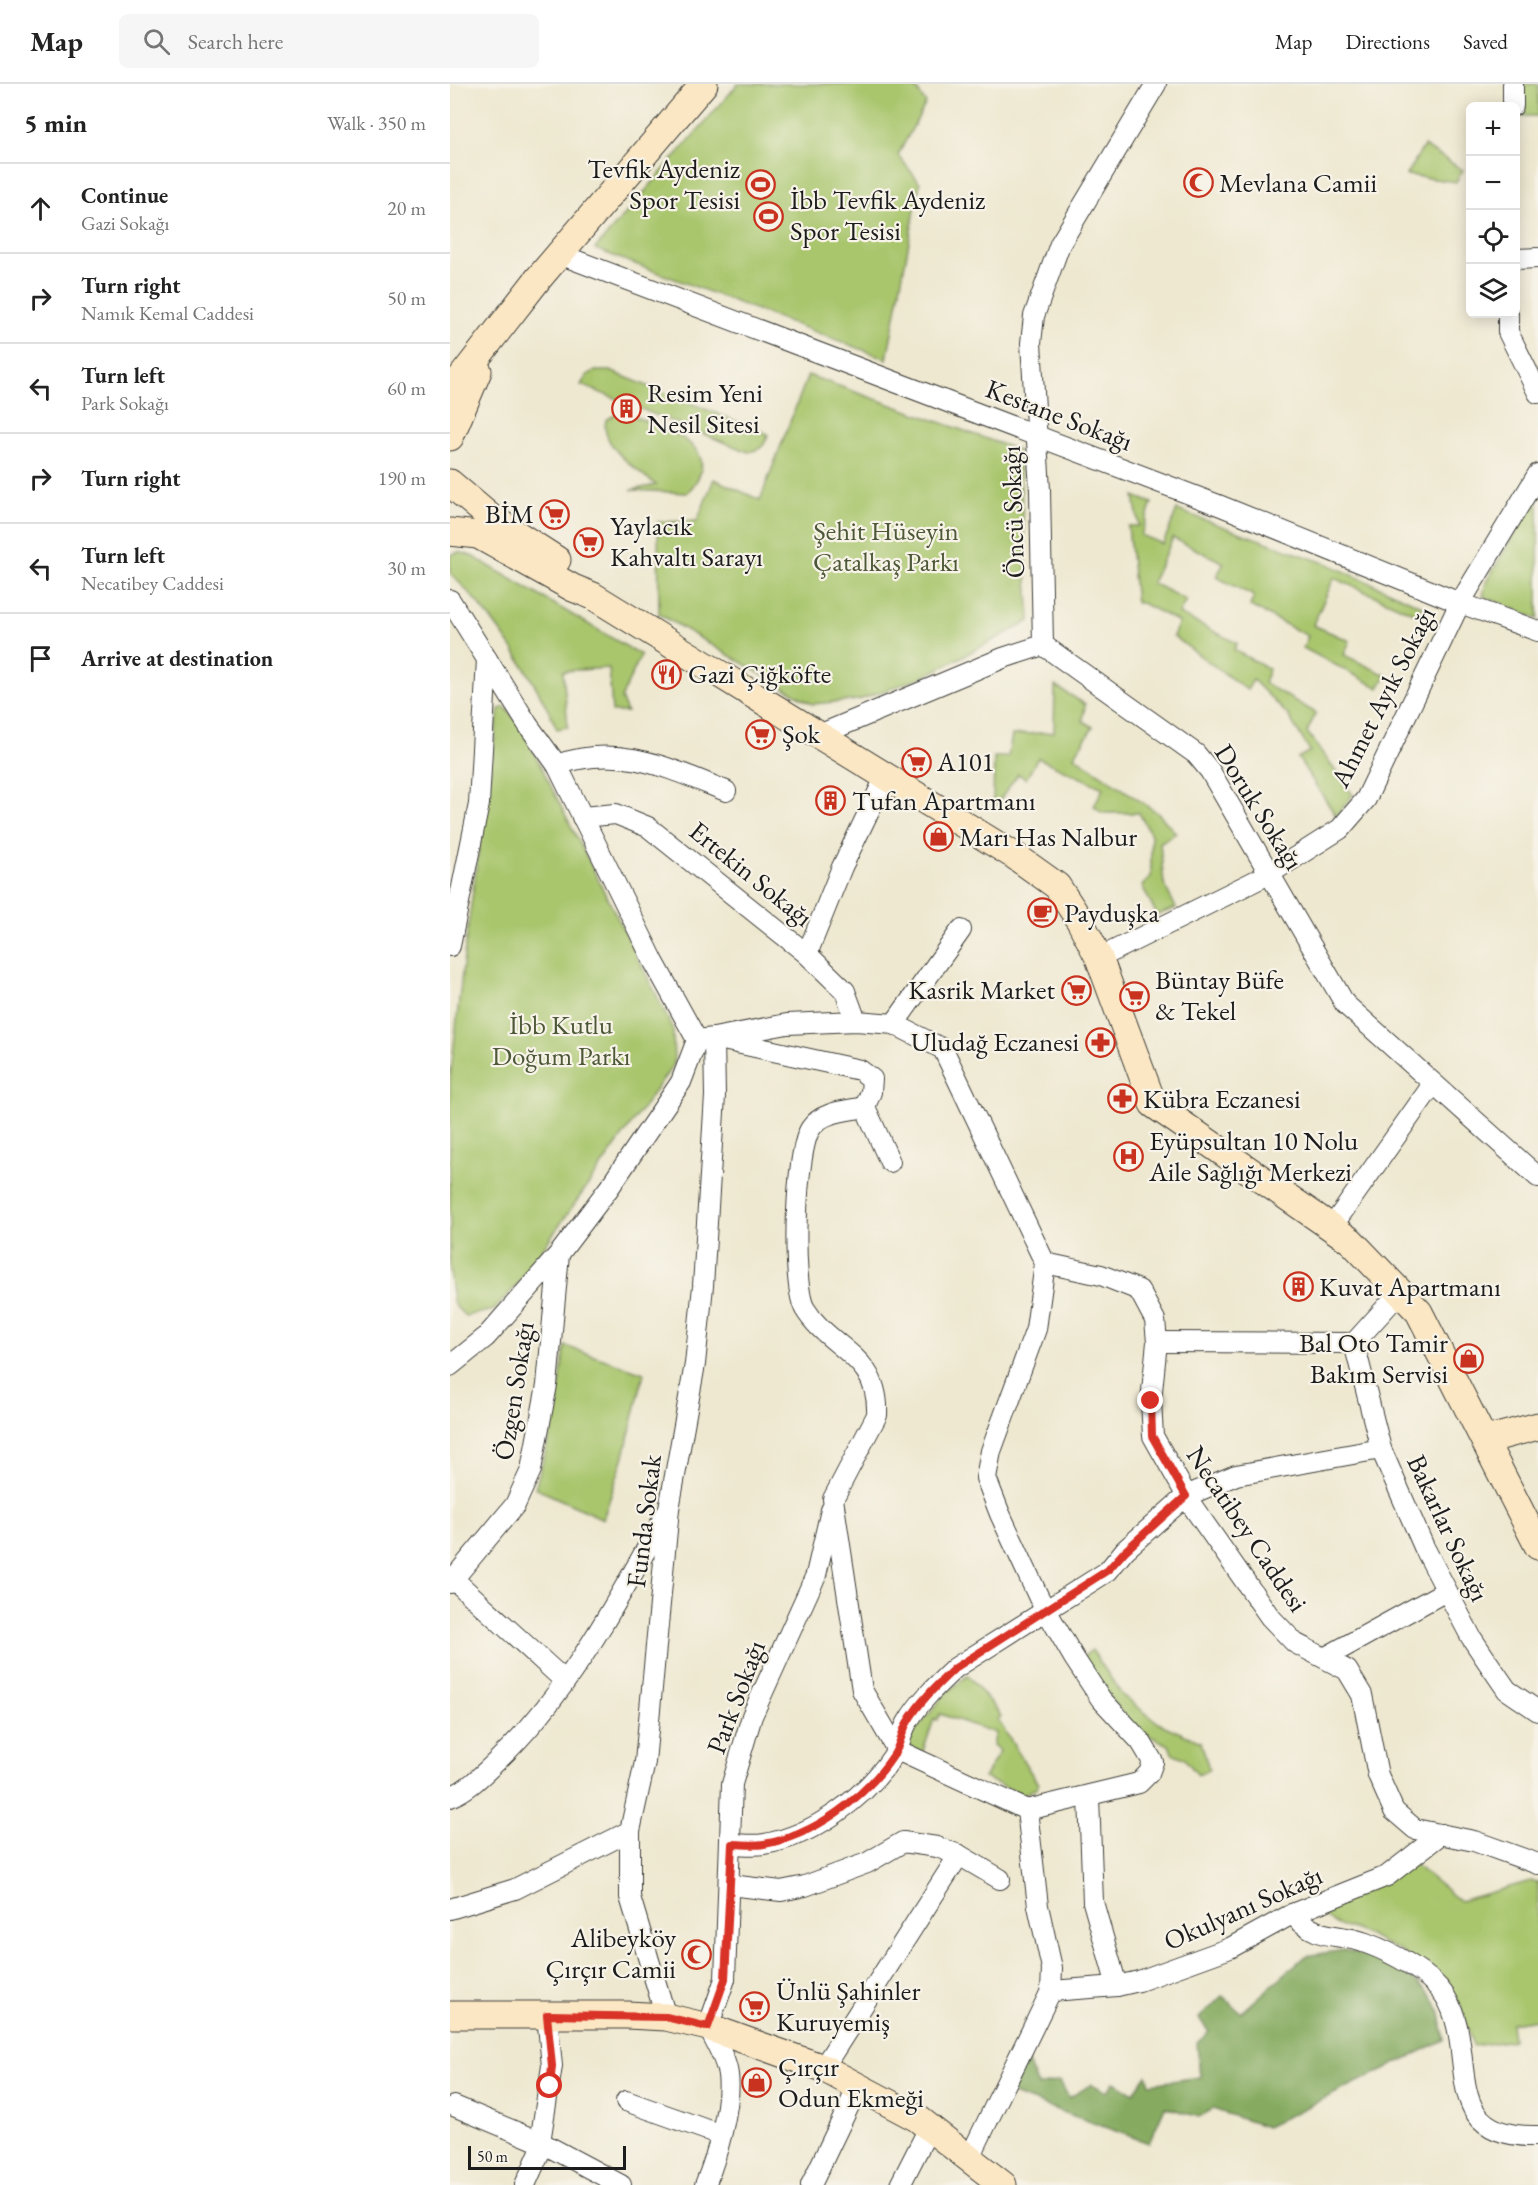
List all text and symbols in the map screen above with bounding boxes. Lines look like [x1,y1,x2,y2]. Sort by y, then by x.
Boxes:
search box [119,14,539,68]
text: Map [30,23,83,59]
icon: search [140,25,173,58]
text: Search here [188,27,283,56]
text: Map [1275,28,1312,55]
text: Directions [1345,28,1430,55]
text: Saved [1463,28,1508,55]
map controls [1466,102,1520,318]
button: + [1466,102,1520,156]
text: 5 min [24,106,87,140]
text: Walk · 350 m [327,110,426,136]
place label: Tevfik Aydeniz Spor Tesisi [587,151,741,217]
button: − [1466,156,1520,210]
place label: Mevlana Camii [1219,165,1377,200]
mosque icon: Mevlana Camii [1182,167,1214,199]
sports icon: Tevfik Aydeniz Spor Tesisi [745,169,777,201]
text: Continue [81,181,168,210]
place label: İbb Tevfik Aydeniz Spor Tesisi [790,182,986,248]
icon: ahead [24,192,57,225]
text: 20 m [387,195,426,221]
sports icon: İbb Tevfik Aydeniz Spor Tesisi [753,200,785,232]
text: Gazi Sokağı [81,210,169,236]
button: locate [1466,210,1520,264]
button: layers [1466,264,1520,318]
text: Turn right [81,271,180,300]
icon: right [24,282,57,315]
text: 50 m [387,285,426,311]
text: Namık Kemal Caddesi [81,300,254,326]
text: Turn left [81,361,165,390]
street label: Kestane Sokağı [981,371,1138,459]
icon: left [24,372,57,405]
text: 60 m [387,375,426,401]
place label: Resim Yeni Nesil Sitesi [647,375,763,441]
text: Park Sokağı [81,390,169,416]
building icon: Resim Yeni Nesil Sitesi [610,393,642,425]
street label: Öncü Sokağı [993,445,1032,579]
icon: right [24,462,57,495]
text: Turn right [81,464,180,493]
text: 190 m [378,465,426,491]
place label: BİM [485,496,534,531]
supermarket icon: BİM [539,498,571,530]
place label: Yaylacık Kahvaltı Sarayı [610,508,763,574]
park label: Şehit Hüseyin Çatalkaş Parkı [813,513,959,579]
supermarket icon: Yaylacık Kahvaltı Sarayı [573,526,605,558]
text: Turn left [81,541,165,570]
icon: left [24,552,57,585]
text: 30 m [387,555,426,581]
text: Necatibey Caddesi [81,570,224,596]
street label: Ahmet Ayık Sokağı [1321,600,1443,794]
icon: arrive [24,642,57,675]
text: Arrive at destination [81,644,273,673]
place label: Gazi Çiğköfte [688,656,831,691]
restaurant icon: Gazi Çiğköfte [651,658,683,690]
place label: Şok [782,716,821,751]
supermarket icon: Şok [745,718,777,750]
street label: Doruk Sokağı [1207,737,1312,877]
place label: A101 [936,744,995,779]
supermarket icon: A101 [900,746,932,778]
place label: Tufan Apartmanı [852,783,1036,818]
building icon: Tufan Apartmanı [815,785,847,817]
street label: Ertekin Sokağı [682,813,821,934]
place label: Marı Has Nalbur [959,819,1137,854]
shop icon: Marı Has Nalbur [922,821,954,853]
place label: Payduşka [1064,895,1159,930]
cafe icon: Payduşka [1027,897,1059,929]
place label: Büntay Büfe & Tekel [1155,962,1284,1028]
place label: Kasrik Market [908,972,1056,1007]
supermarket icon: Kasrik Market [1060,974,1092,1006]
supermarket icon: Büntay Büfe & Tekel [1118,980,1150,1012]
park label: İbb Kutlu Doğum Parkı [492,1007,631,1073]
place label: Uludağ Eczanesi [911,1024,1079,1059]
pharmacy icon: Uludağ Eczanesi [1084,1026,1116,1058]
place label: Kübra Eczanesi [1143,1081,1301,1116]
pharmacy icon: Kübra Eczanesi [1106,1083,1138,1115]
place label: Eyüpsultan 10 Nolu Aile Sağlığı Merkezi [1148,1123,1358,1189]
hospital icon: Eyüpsultan 10 Nolu Aile Sağlığı Merkezi [1112,1141,1144,1173]
place label: Kuvat Apartmanı [1319,1269,1501,1304]
building icon: Kuvat Apartmanı [1282,1271,1314,1303]
street label: Özgen Sokağı [485,1319,542,1463]
place label: Bal Oto Tamir Bakım Servisi [1299,1325,1448,1391]
shop icon: Bal Oto Tamir Bakım Servisi [1453,1343,1485,1375]
route end [1137,1387,1163,1413]
street label: Necatibey Caddesi [1179,1439,1316,1619]
street label: Bakarlar Sokağı [1399,1449,1498,1607]
street label: Funda Sokak [618,1452,669,1589]
street label: Park Sokağı [698,1635,773,1759]
street label: Okulyanı Sokağı [1158,1857,1328,1958]
place label: Alibeyköy Çırçır Camii [545,1920,676,1986]
mosque icon: Alibeyköy Çırçır Camii [681,1938,713,1970]
place label: Ünlü Şahinler Kuruyemiş [776,1973,920,2039]
supermarket icon: Ünlü Şahinler Kuruyemiş [739,1991,771,2023]
place label: Çırçır Odun Ekmeği [778,2049,924,2115]
shop icon: Çırçır Odun Ekmeği [741,2067,773,2099]
route start [536,2072,562,2098]
scale bar [468,2143,626,2170]
text: 50 m [477,2146,508,2167]

